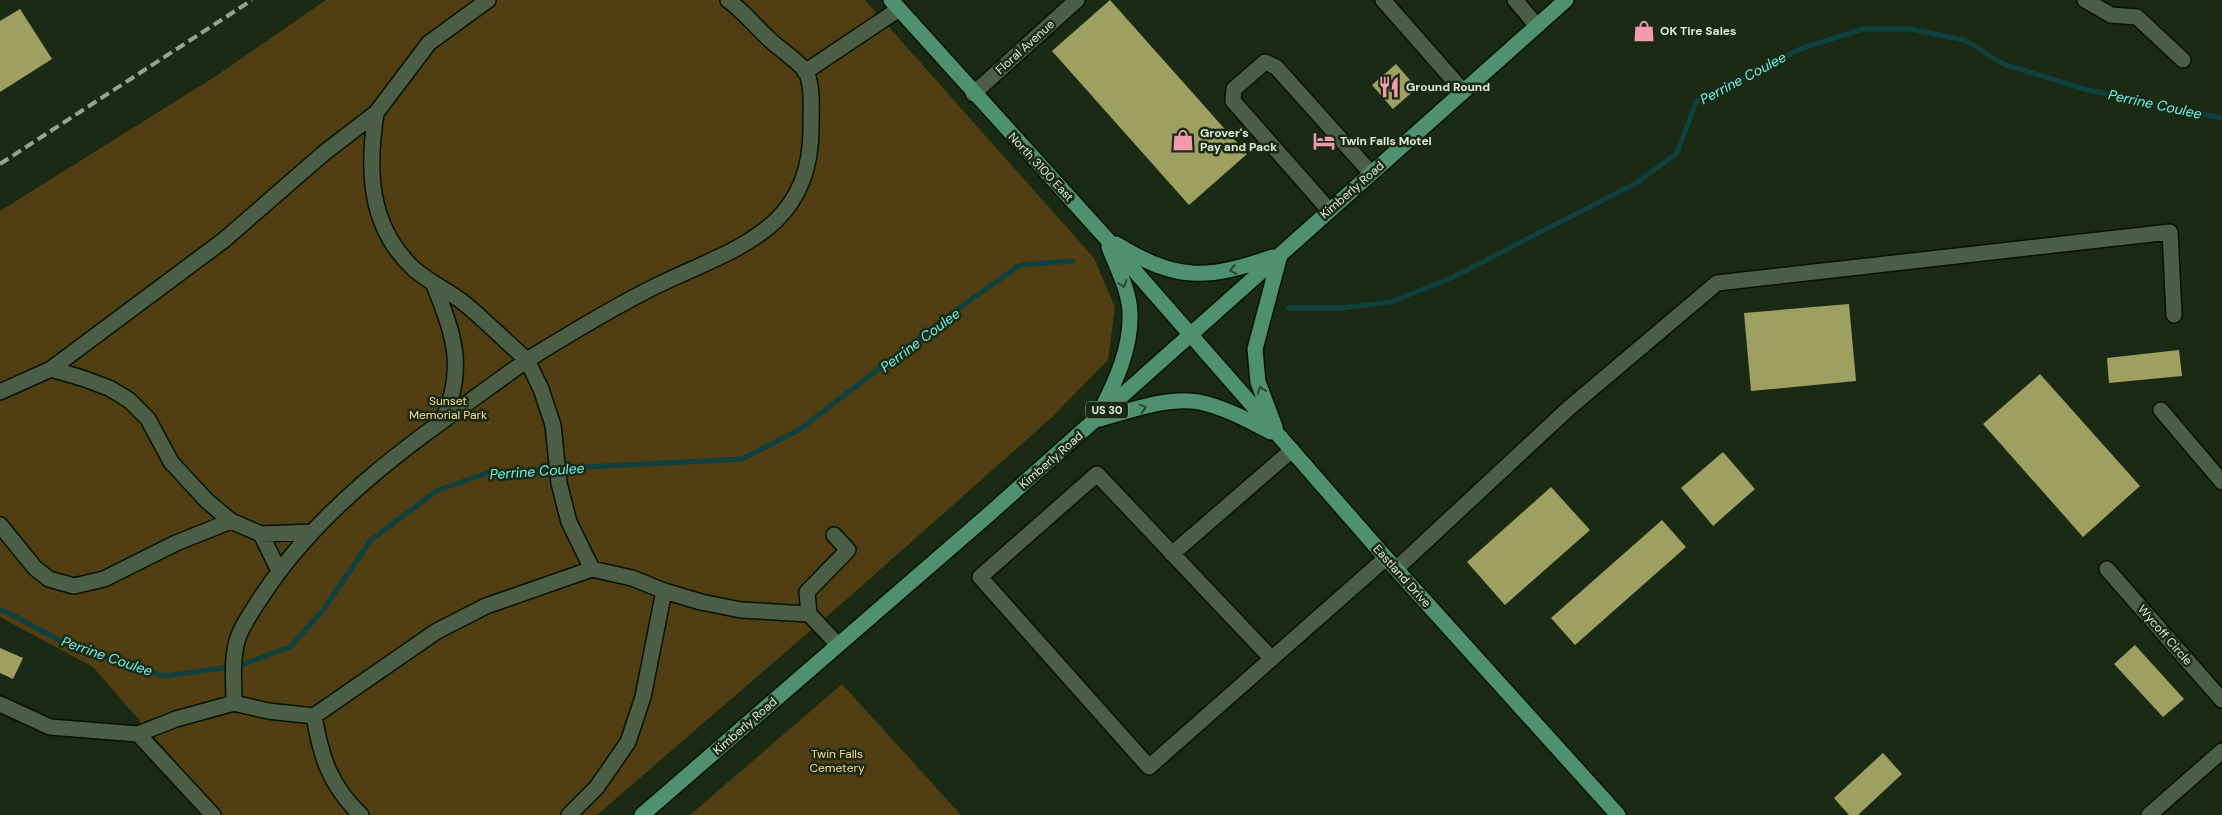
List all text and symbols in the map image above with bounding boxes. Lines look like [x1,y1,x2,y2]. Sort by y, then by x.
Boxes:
street label: Floral Avenue [992,16,1058,78]
shop icon: OK Tire Sales [1631,18,1657,44]
place label: OK Tire Sales [1660,23,1736,39]
water label: Perrine Coulee [1697,48,1789,108]
restaurant icon: Ground Round [1376,74,1402,100]
place label: Ground Round [1406,79,1490,95]
water label: Perrine Coulee [2107,85,2203,123]
place label: Grover's Pay and Pack [1200,125,1277,155]
shop icon: Grover's Pay and Pack [1170,127,1196,153]
hotel icon: Twin Falls Motel [1311,128,1337,154]
street label: North 3100 East [1005,129,1077,205]
place label: Twin Falls Motel [1340,133,1432,149]
street label: Kimberly Road [1317,158,1387,222]
one-way arrow [1229,264,1238,274]
one-way arrow [1117,280,1127,288]
water label: Perrine Coulee [877,304,963,376]
one-way arrow [1257,386,1267,394]
park label: Sunset Memorial Park [409,393,487,423]
road number: US 30 [1086,402,1128,418]
one-way arrow [1139,403,1147,413]
street label: Kimberly Road [1016,428,1086,492]
water label: Perrine Coulee [489,459,585,483]
street label: Eastland Drive [1370,541,1434,611]
street label: Wycoff Circle [2134,601,2196,669]
water label: Perrine Coulee [59,632,155,680]
street label: Kimberly Road [710,694,780,758]
park label: Twin Falls Cemetery [809,746,865,776]

